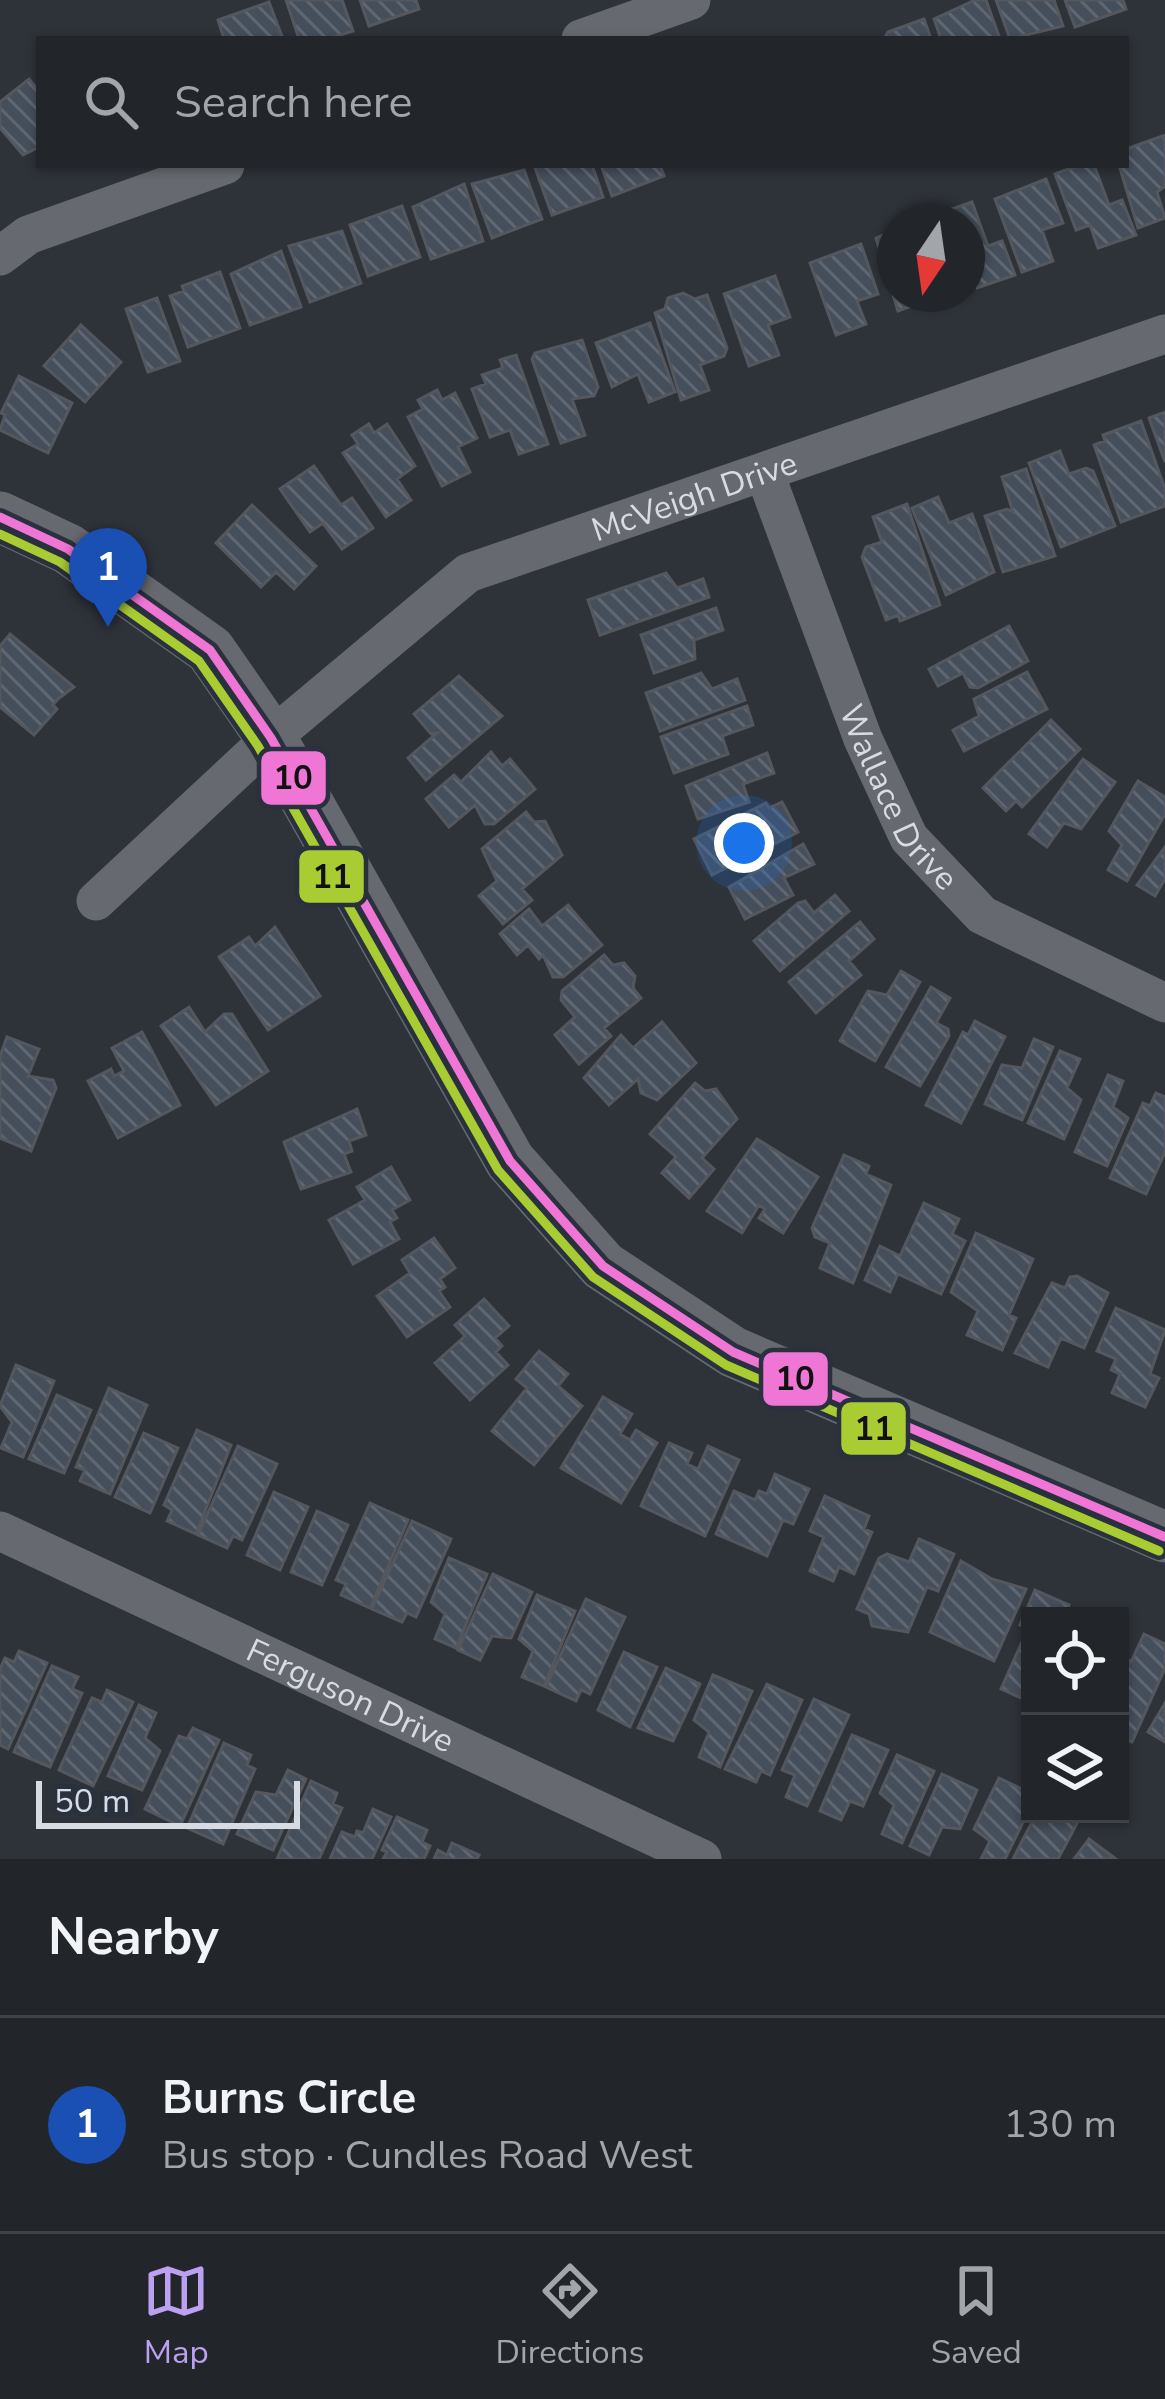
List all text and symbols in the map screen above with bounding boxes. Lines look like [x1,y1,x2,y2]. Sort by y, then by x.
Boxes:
search box [36,36,1129,168]
icon: search [78,69,144,135]
text: Search here [174,72,413,133]
north arrow [877,204,985,312]
street label: McVeigh Drive [586,441,803,553]
pin: 1 [69,528,147,627]
street label: Wallace Drive [828,698,968,901]
line badge: 10 [259,749,328,807]
text: 10 [273,756,313,801]
your location [714,813,774,873]
line badge: 11 [297,848,366,905]
text: 11 [312,855,352,900]
line badge: 10 [761,1350,830,1408]
text: 10 [775,1357,815,1402]
line badge: 11 [839,1400,908,1457]
text: 11 [854,1407,894,1452]
map controls [1021,1607,1129,1823]
button: locate [1021,1607,1129,1715]
street label: Ferguson Drive [239,1628,461,1764]
button: layers [1021,1715,1129,1823]
scale bar [36,1775,300,1828]
text: 50 m [54,1779,130,1824]
text: Nearby [48,1902,219,1972]
text: Burns Circle [162,2068,416,2129]
text: 1 [75,2098,99,2151]
text: 130 m [1003,2098,1117,2151]
text: Bus stop · Cundles Road West [162,2129,692,2182]
tab: Map [143,2258,209,2375]
tab: Directions [496,2258,644,2375]
tab: Saved [931,2258,1022,2375]

